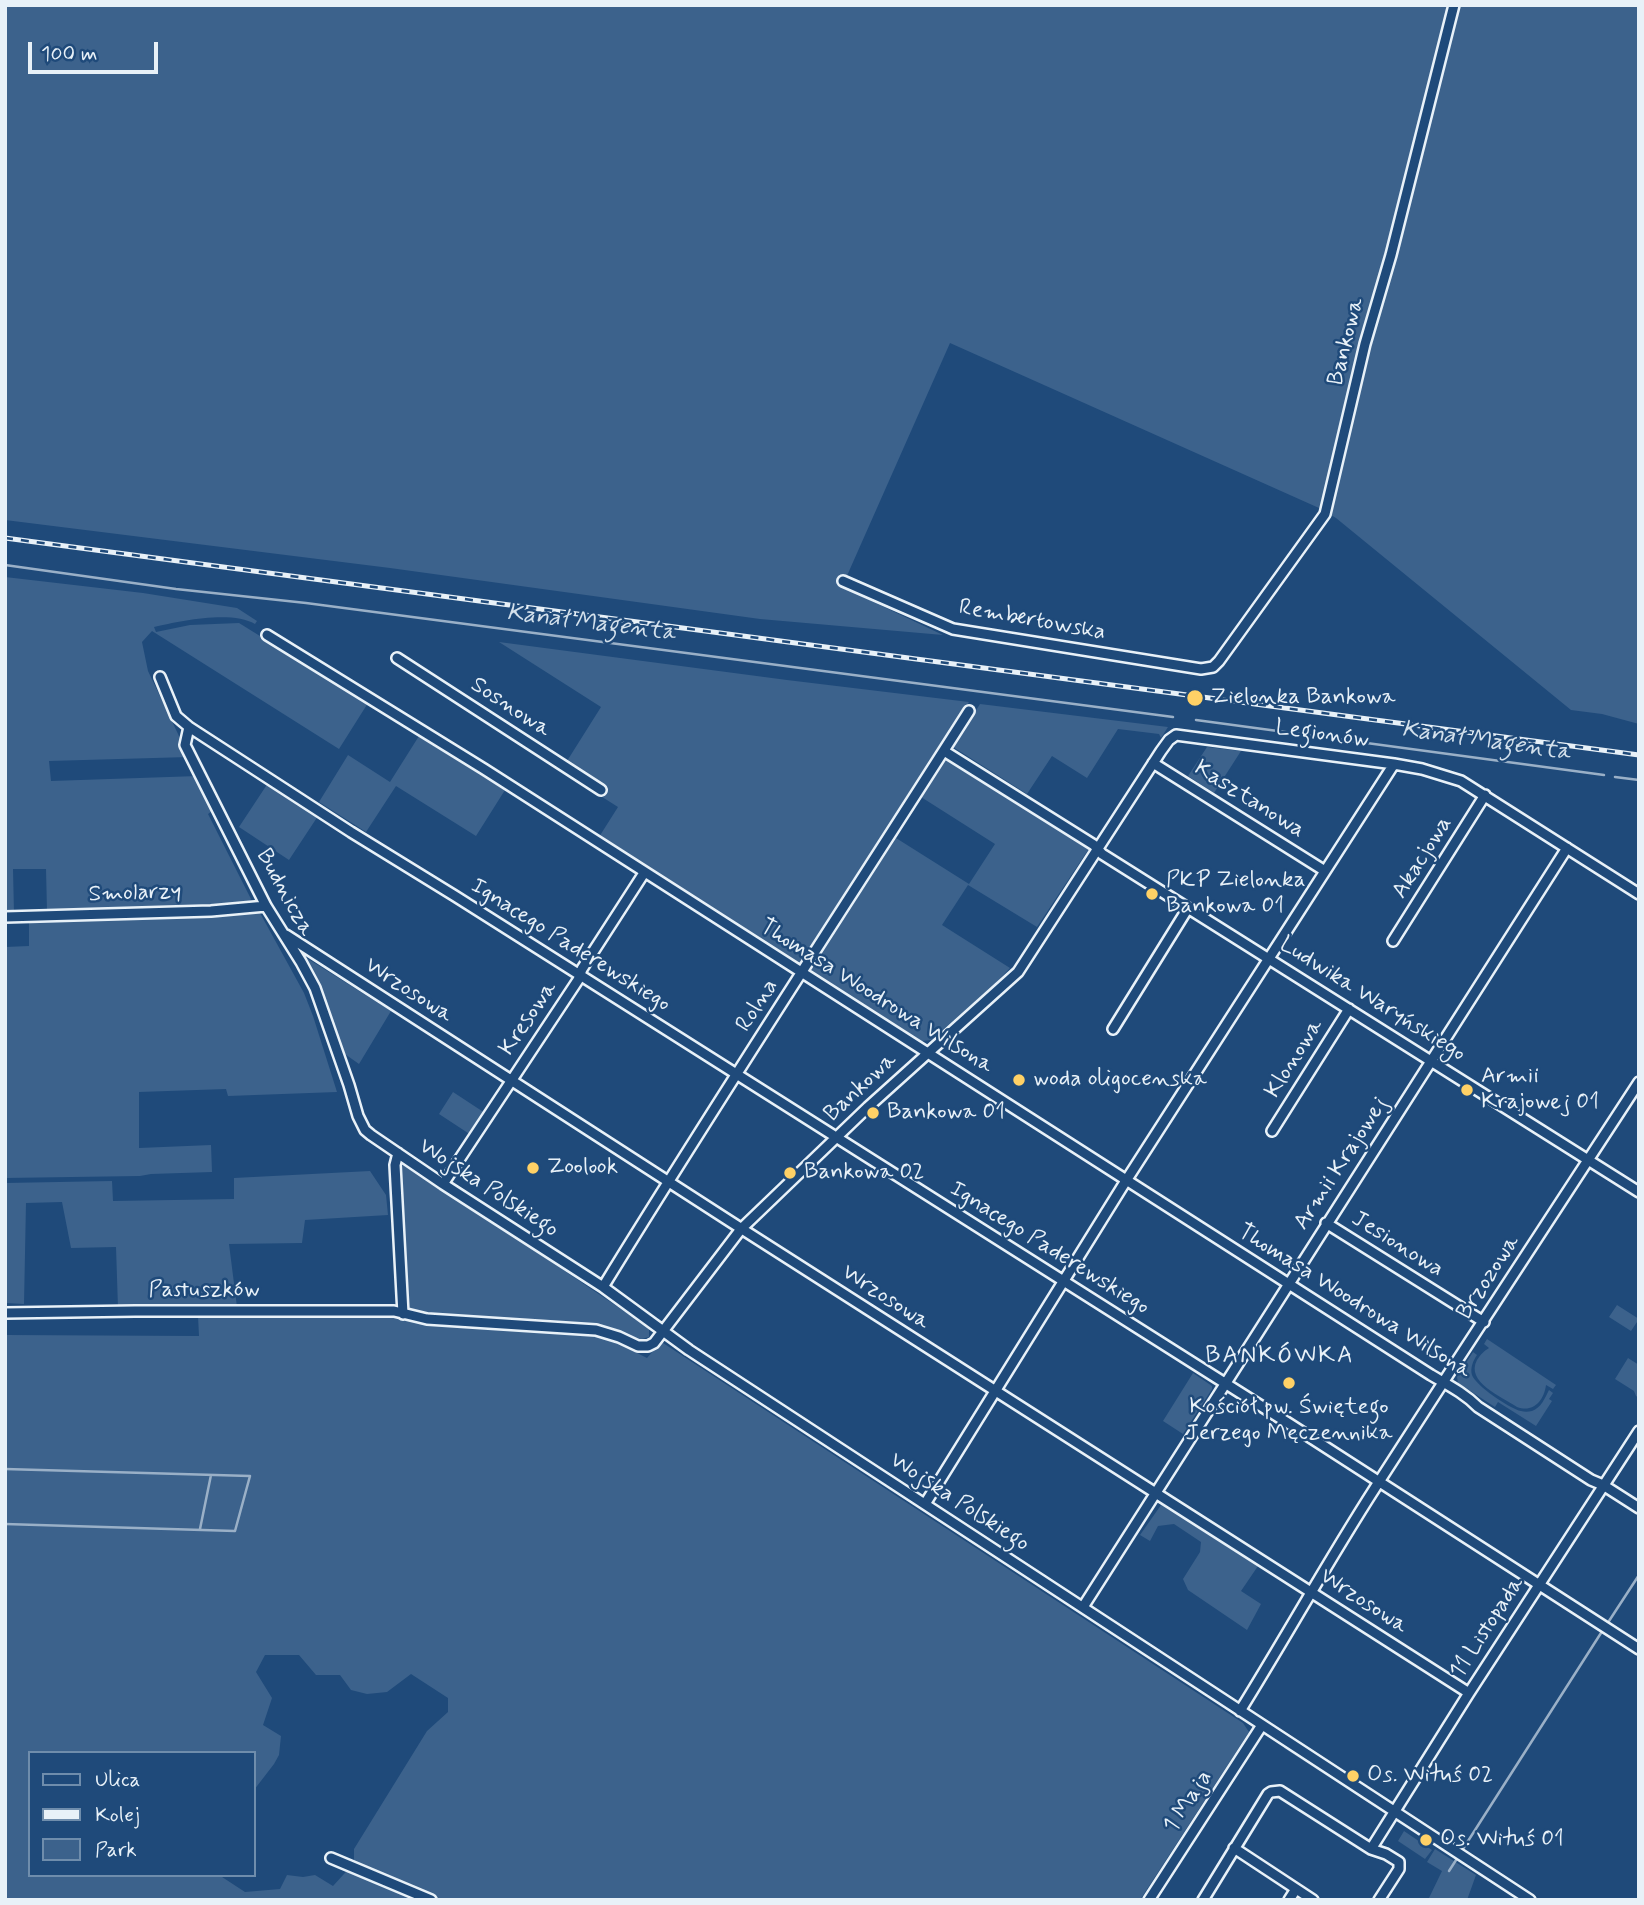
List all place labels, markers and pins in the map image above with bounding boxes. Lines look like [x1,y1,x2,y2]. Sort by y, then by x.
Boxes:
place label: Zielonka Bankowa [1211,684,1396,712]
marker: Zielonka Bankowa [1185,688,1205,708]
place label: PKP Zielonka Bankowa 01 [1166,867,1306,921]
marker: PKP Zielonka Bankowa 01 [1144,886,1160,902]
place label: Armii Krajowej 01 [1481,1063,1599,1117]
place label: woda oligocenska [1033,1066,1207,1094]
marker: woda oligocenska [1011,1072,1027,1088]
marker: Armii Krajowej 01 [1459,1082,1475,1098]
place label: Bankowa 01 [887,1099,1005,1127]
marker: Bankowa 01 [865,1105,881,1121]
place label: Zoolook [547,1154,618,1182]
place label: Bankowa 02 [804,1159,924,1187]
marker: Zoolook [525,1160,541,1176]
marker: Bankowa 02 [782,1165,798,1181]
marker: Kościół pw. Świętego Jerzego Męczennika [1281,1375,1297,1391]
place label: Kościół pw. Świętego Jerzego Męczennika [1185,1394,1393,1448]
place label: Os. Wituś 02 [1367,1762,1493,1790]
marker: Os. Wituś 02 [1345,1768,1361,1784]
place label: Os. Wituś 01 [1440,1826,1564,1854]
marker: Os. Wituś 01 [1418,1832,1434,1848]

